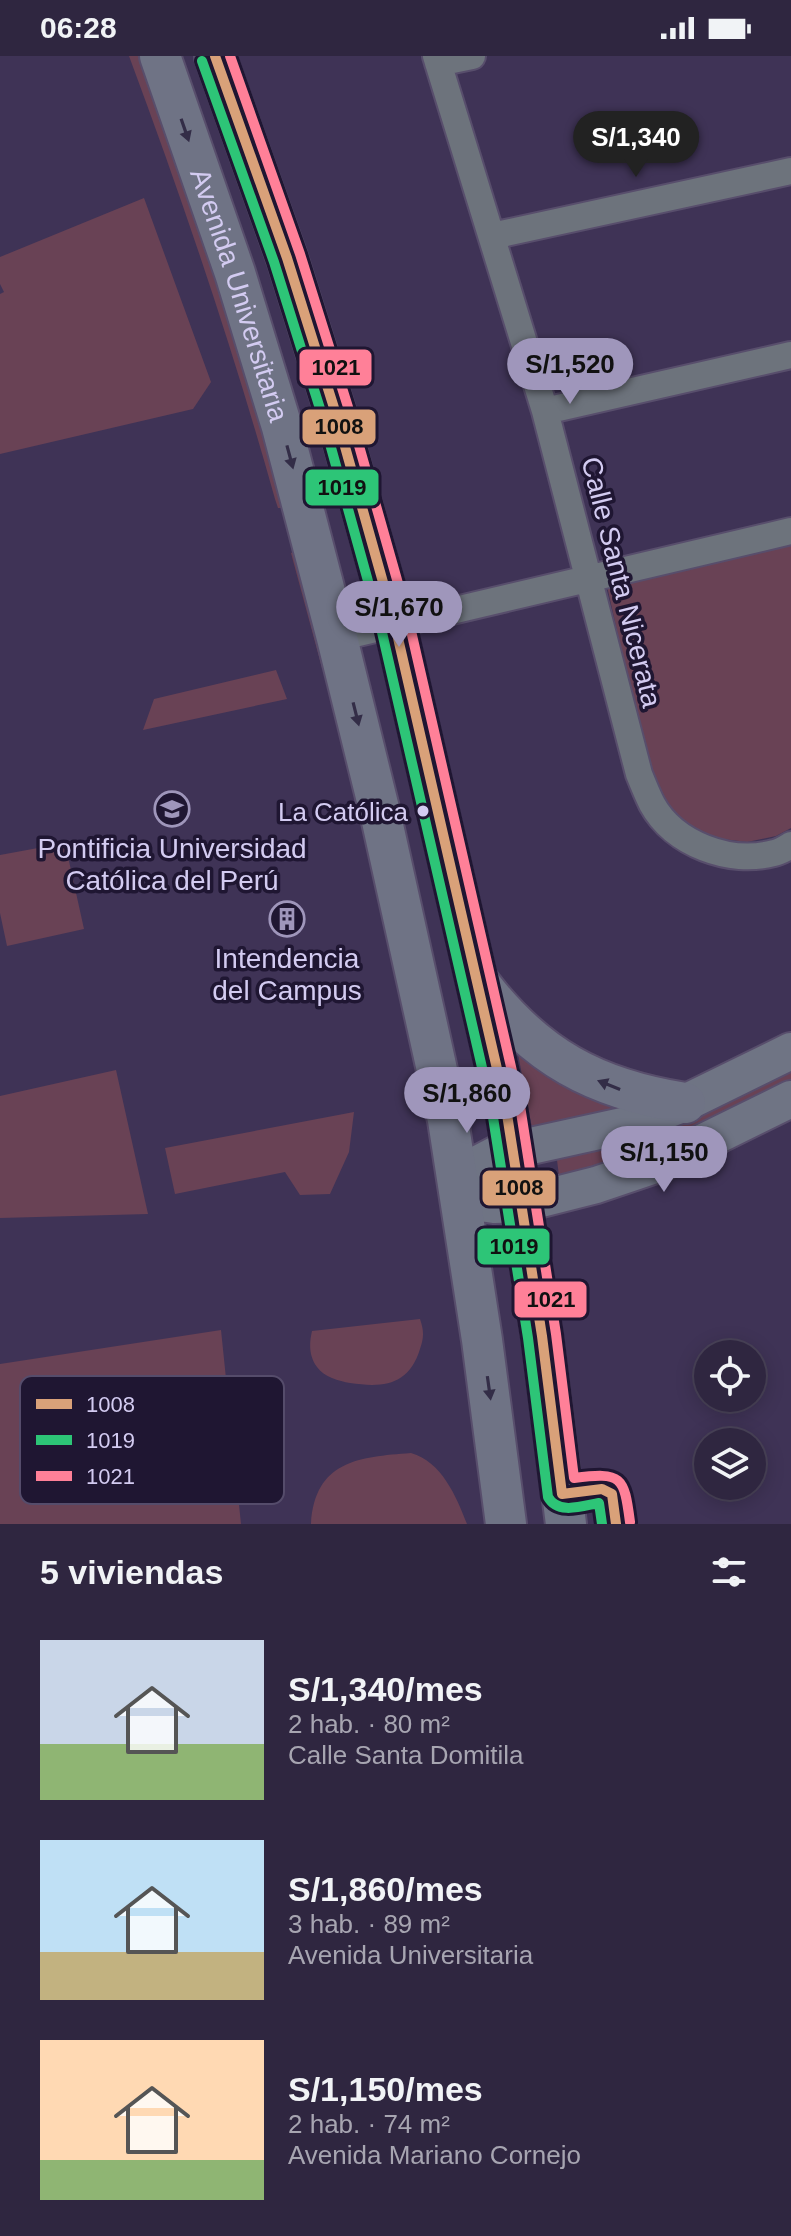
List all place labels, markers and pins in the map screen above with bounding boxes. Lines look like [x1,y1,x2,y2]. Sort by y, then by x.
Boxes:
pin: S/1,340 [562,111,710,179]
pin: S/1,520 [496,338,644,406]
pin: S/1,670 [325,581,473,649]
school or university icon: Pontificia Universidad Católica del Perú [153,790,191,828]
place label: La Católica [278,797,409,827]
marker: La Católica [415,803,431,819]
place label: Pontificia Universidad Católica del Perú [37,833,307,896]
building icon: Intendencia del Campus [268,900,306,938]
place label: Intendencia del Campus [212,943,362,1006]
pin: S/1,860 [393,1067,541,1135]
pin: S/1,150 [590,1126,738,1194]

